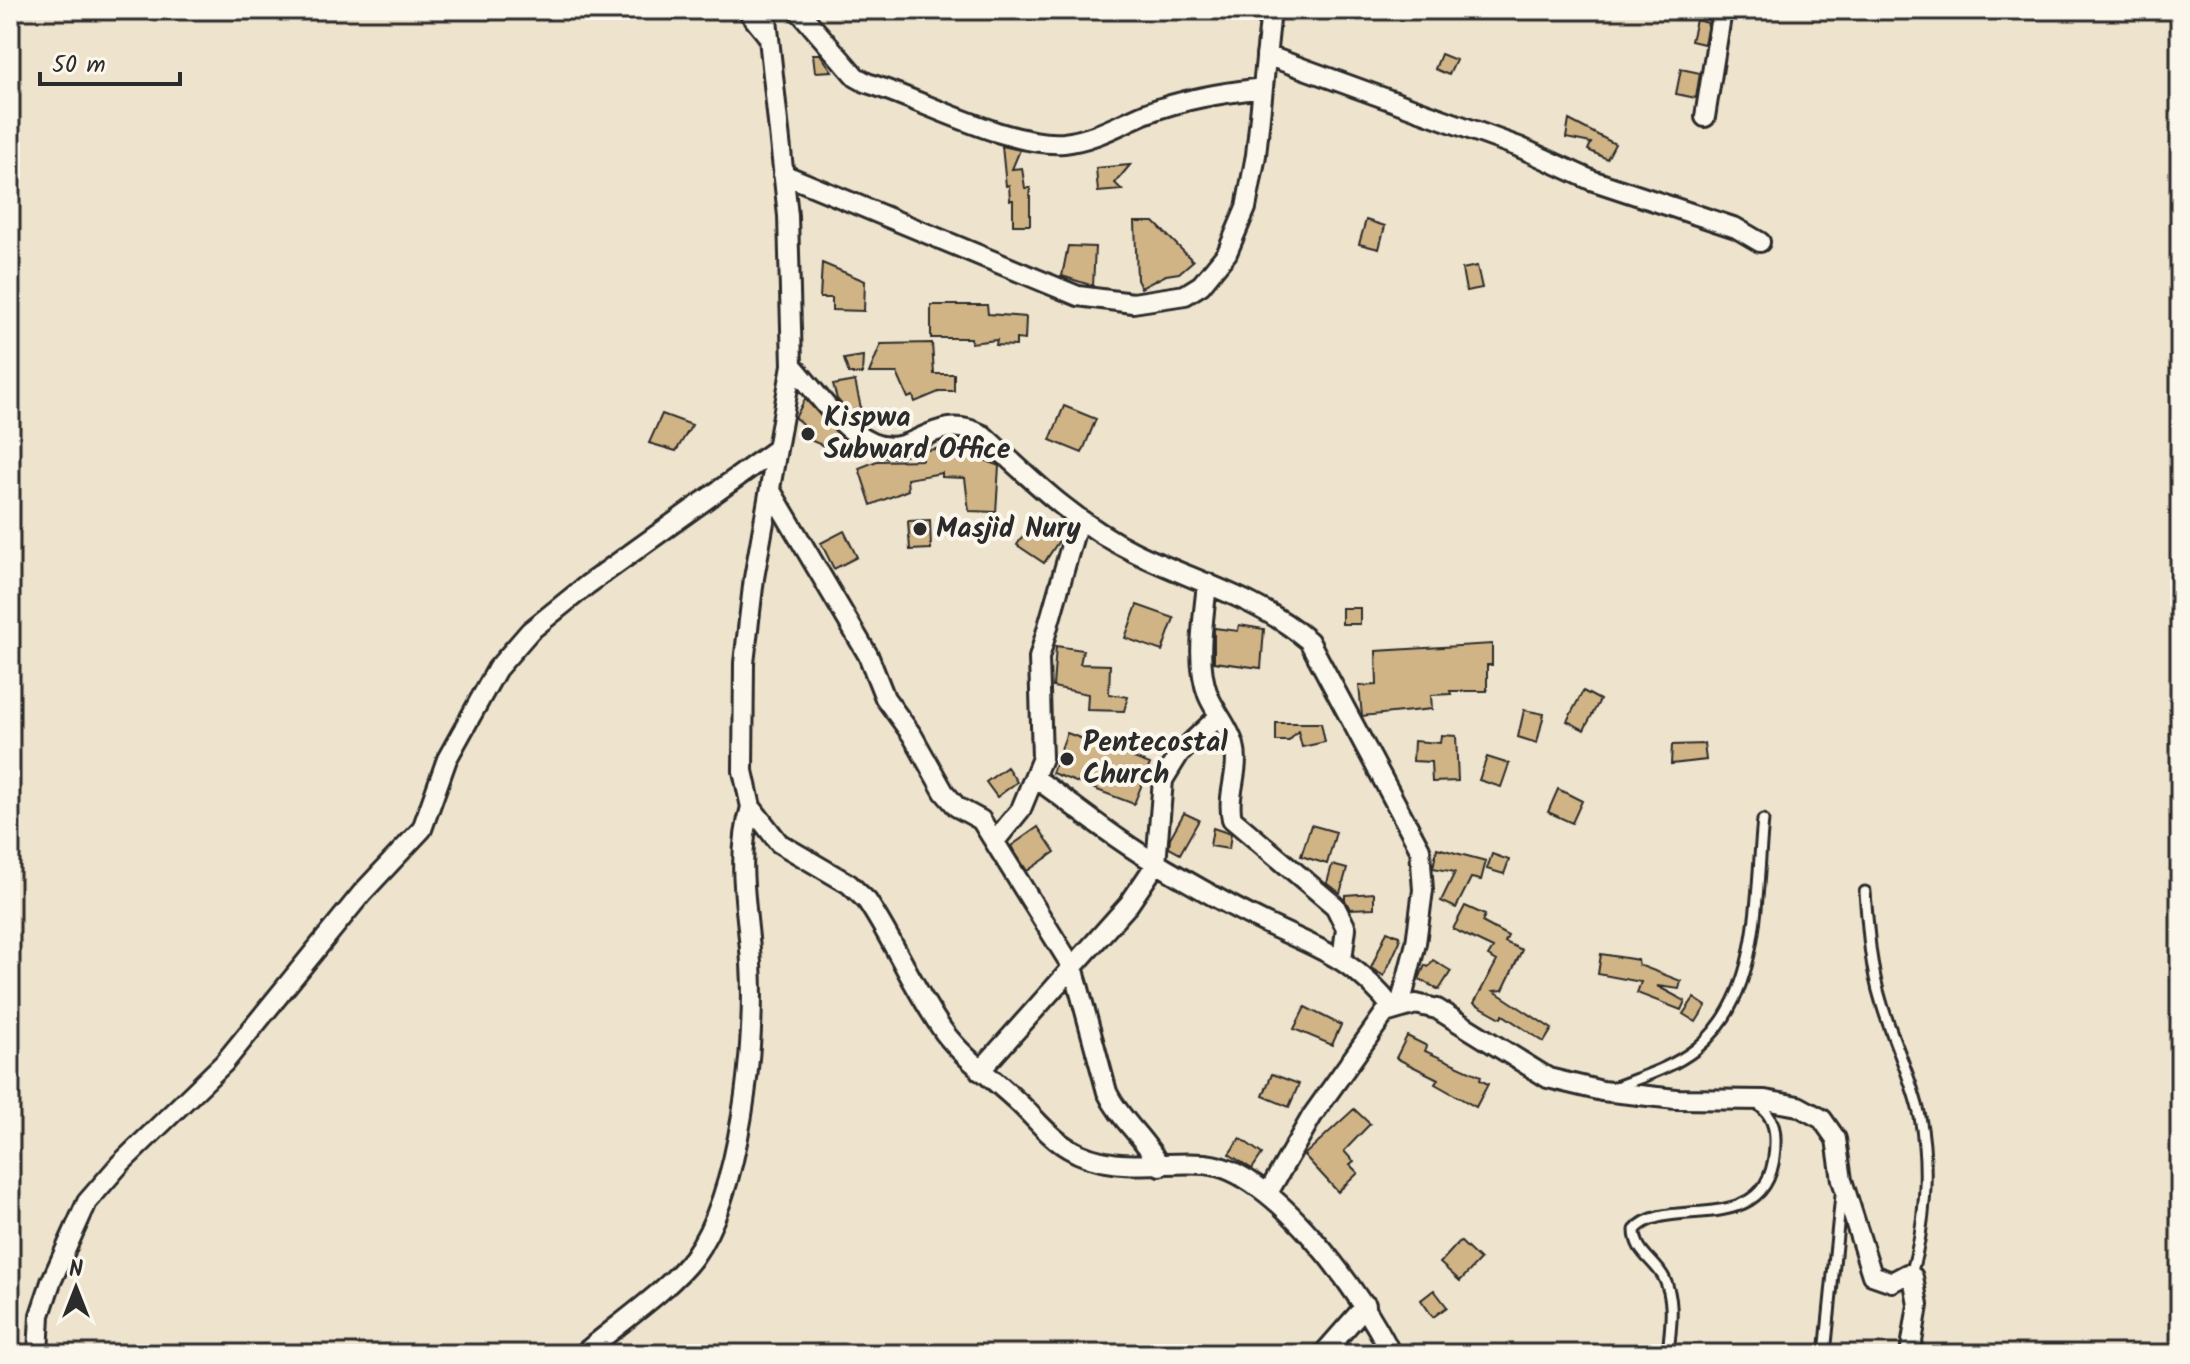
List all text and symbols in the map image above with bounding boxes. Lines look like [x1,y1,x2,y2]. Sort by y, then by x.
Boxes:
scale bar [40,36,180,86]
text: 50 m [52,46,106,85]
place label: Kispwa Subward Office [824,396,1011,473]
marker: Kispwa Subward Office [799,425,817,443]
place label: Masjid Nury [936,507,1081,552]
marker: Masjid Nury [911,520,929,538]
place label: Pentecostal Church [1083,721,1228,798]
marker: Pentecostal Church [1058,750,1076,768]
north arrow [36,1248,116,1328]
text: N [69,1253,83,1288]

